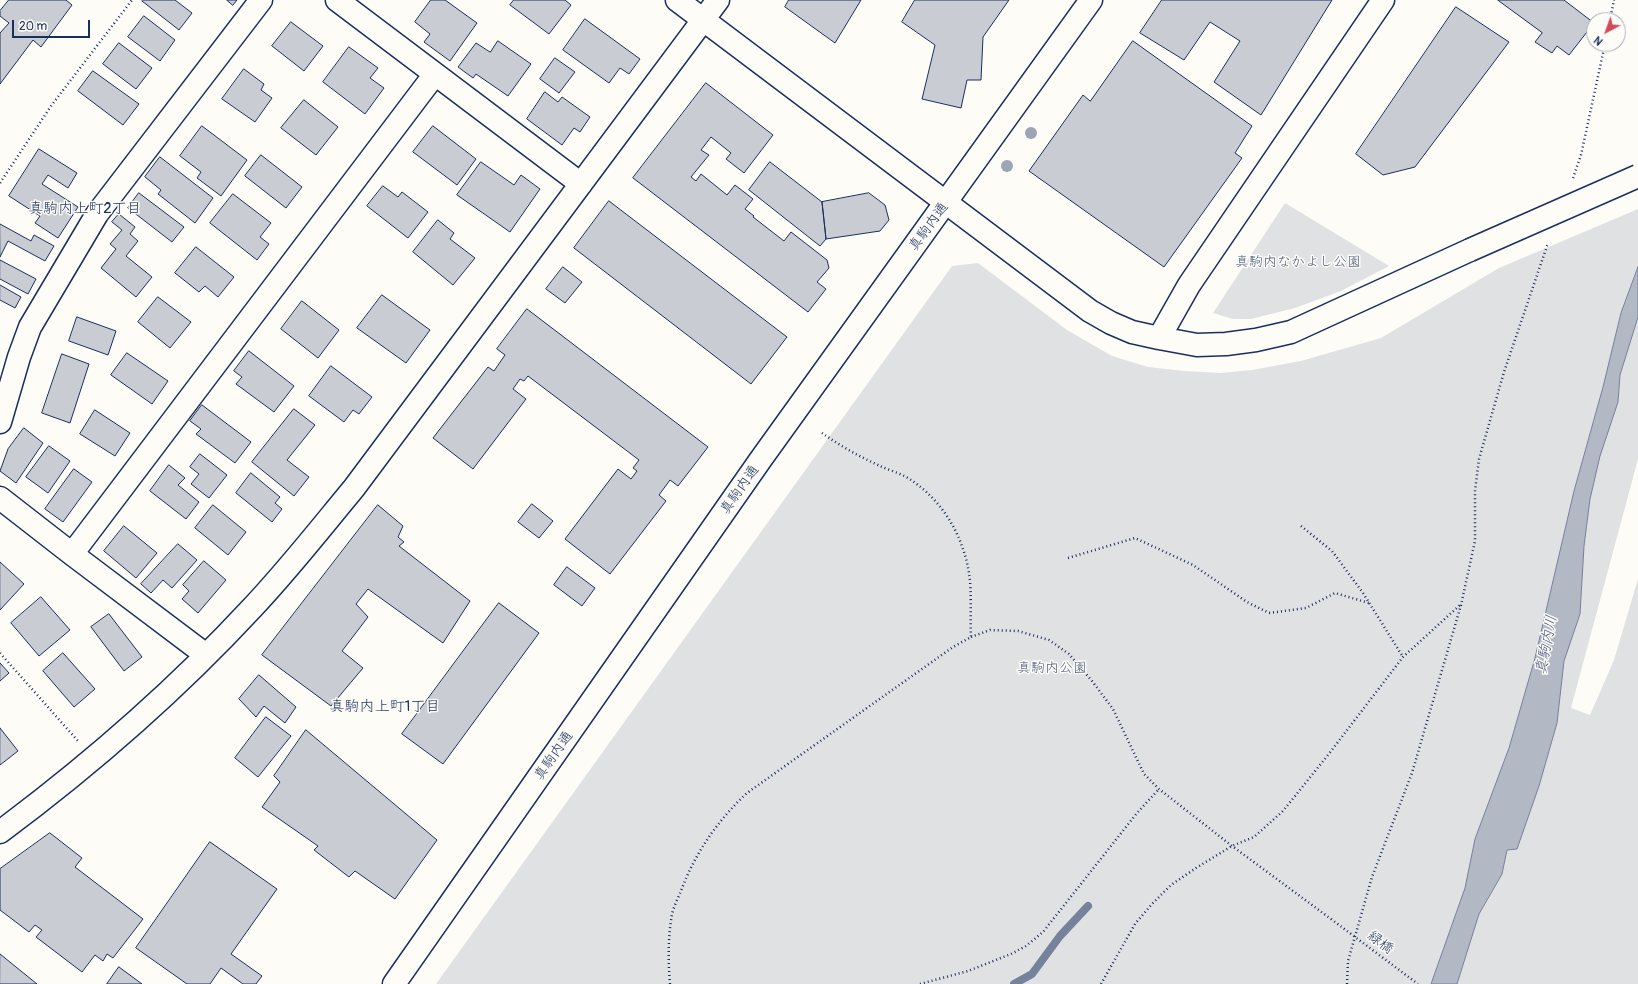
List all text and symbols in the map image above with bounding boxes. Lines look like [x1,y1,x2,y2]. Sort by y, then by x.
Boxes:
scale bar [14,12,92,38]
north arrow [1586,12,1626,52]
text: 20 m [19,19,47,34]
text: N [1591,33,1606,48]
street label: 真駒内通 [906,199,952,255]
district label: 真駒内上町2丁目 [28,200,142,218]
park label: 真駒内なかよし公園 [1235,254,1361,270]
street label: 真駒内通 [717,462,763,518]
water label: 真駒内川 [1532,614,1562,676]
park label: 真駒内公園 [1017,660,1087,676]
district label: 真駒内上町1丁目 [330,698,440,716]
street label: 真駒内通 [531,728,577,784]
street label: 緑橋 [1364,928,1396,958]

